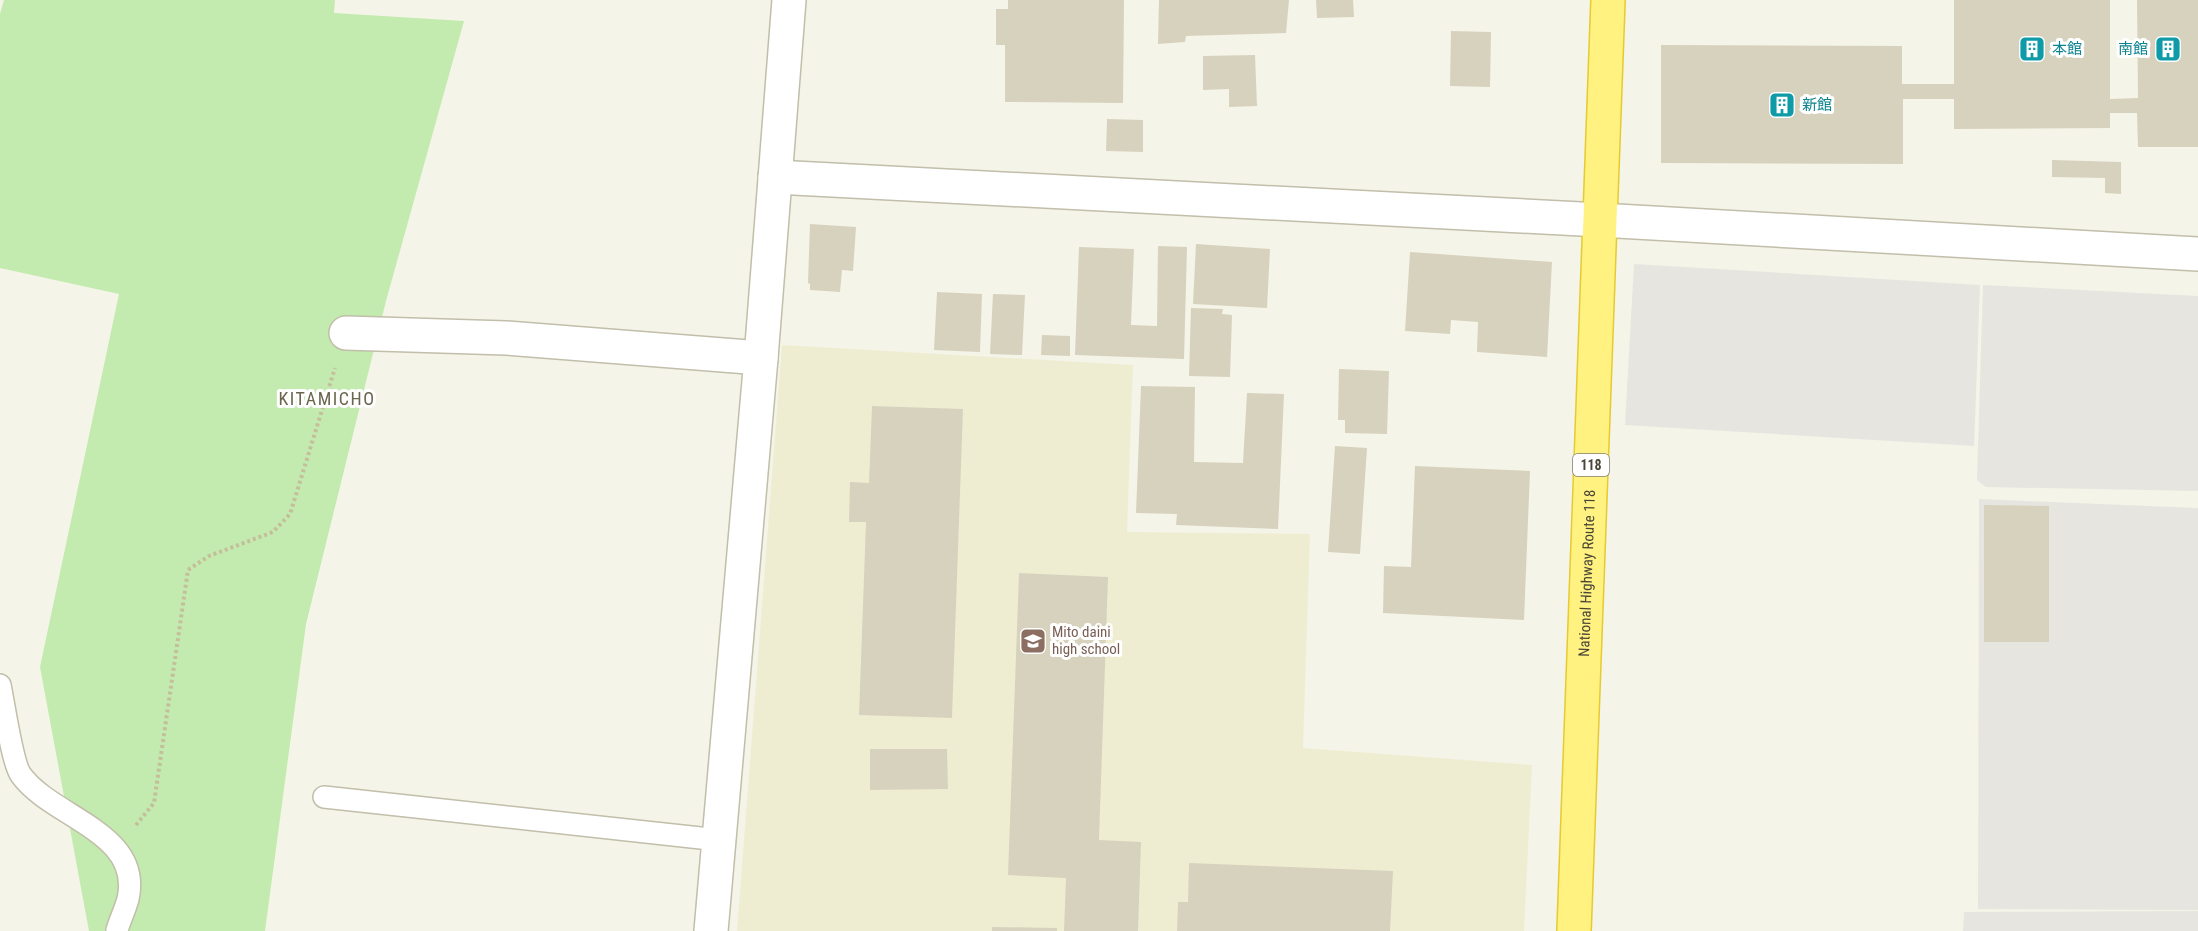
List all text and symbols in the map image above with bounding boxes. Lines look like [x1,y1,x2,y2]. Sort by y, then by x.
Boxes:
building icon: 本館 [2017,34,2047,64]
building icon: 南館 [2153,34,2183,64]
place label: 本館 [2052,40,2082,58]
place label: 南館 [2118,40,2148,58]
building icon: 新館 [1767,90,1797,120]
place label: 新館 [1802,96,1832,114]
district label: KITAMICHO [279,388,375,409]
road number: 118 [1573,454,1609,476]
street label: National Highway Route 118 [1575,489,1599,657]
place label: Mito daini high school [1052,623,1120,658]
school or university icon: Mito daini high school [1018,626,1048,656]

